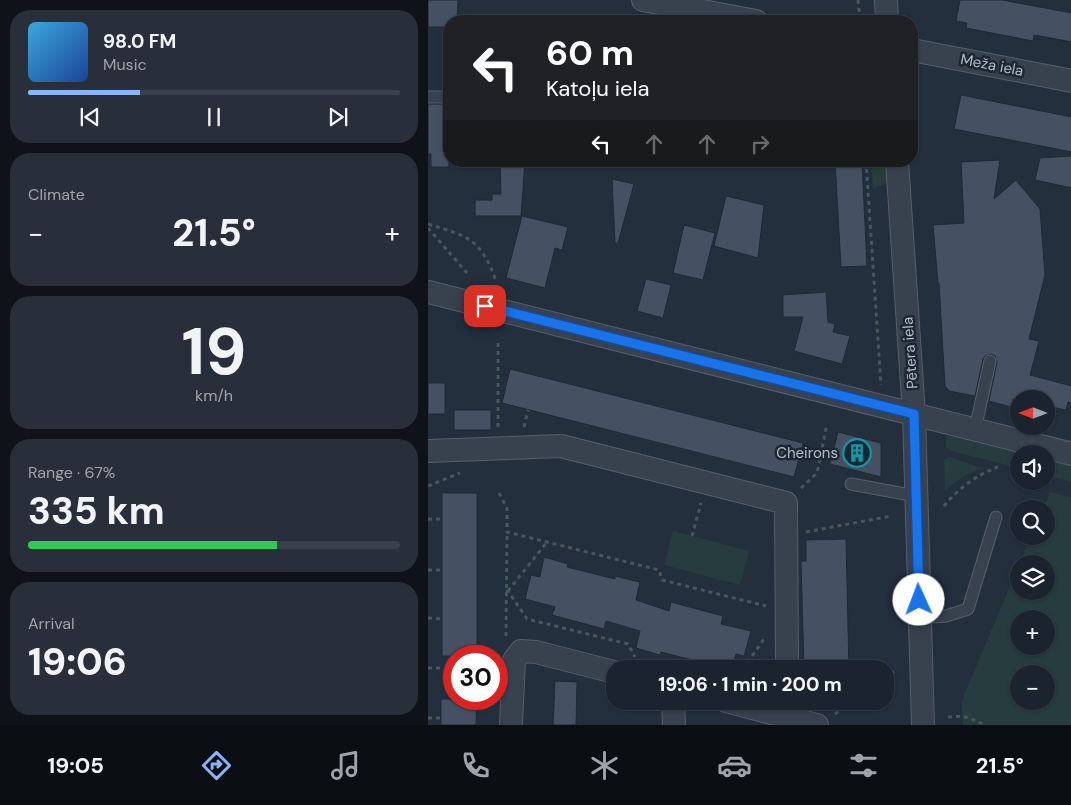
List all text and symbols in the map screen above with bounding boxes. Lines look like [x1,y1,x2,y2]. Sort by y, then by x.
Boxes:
text: 98.0 FM [103,29,176,54]
text: 60 m [546,30,634,76]
icon: left [463,35,528,100]
street label: Meža iela [959,49,1025,81]
text: Music [103,54,147,75]
text: Katoļu iela [546,74,649,103]
icon: previous [76,103,104,131]
icon: pause [200,103,228,131]
icon: next [324,103,352,131]
icon: left [587,130,615,158]
icon: ahead [640,130,668,158]
icon: ahead [693,130,721,158]
icon: right [746,130,774,158]
text: Climate [28,184,85,205]
text: 21.5° [172,208,256,258]
text: − [28,215,43,252]
text: + [385,215,400,252]
pin [464,285,506,327]
icon: arrive [471,292,499,320]
text: 19 [182,310,246,394]
street label: Pētera iela [898,316,922,390]
text: km/h [195,385,233,406]
north arrow [1010,390,1056,435]
map controls [1010,390,1055,710]
building icon: Cheirons [842,438,872,468]
place label: Cheirons [776,443,838,463]
button: sound [1010,445,1055,490]
text: Range · 67% [28,462,115,483]
text: 335 km [28,486,165,536]
button: search [1010,500,1055,545]
button: layers [1010,555,1055,600]
position arrow [892,573,944,625]
button: + [1010,610,1055,655]
text: Arrival [28,613,75,634]
text: 19:06 [28,637,127,687]
speed limit sign: 30 [443,645,508,710]
button: − [1010,665,1055,710]
text: 19:06 · 1 min · 200 m [658,672,842,697]
icon: directions [199,748,234,783]
icon: music [328,748,363,783]
icon: phone [458,748,493,783]
icon: climate [587,748,622,783]
icon: car [717,748,752,783]
icon: filters [846,748,881,783]
text: 19:05 [47,751,104,780]
text: 21.5° [976,751,1024,780]

